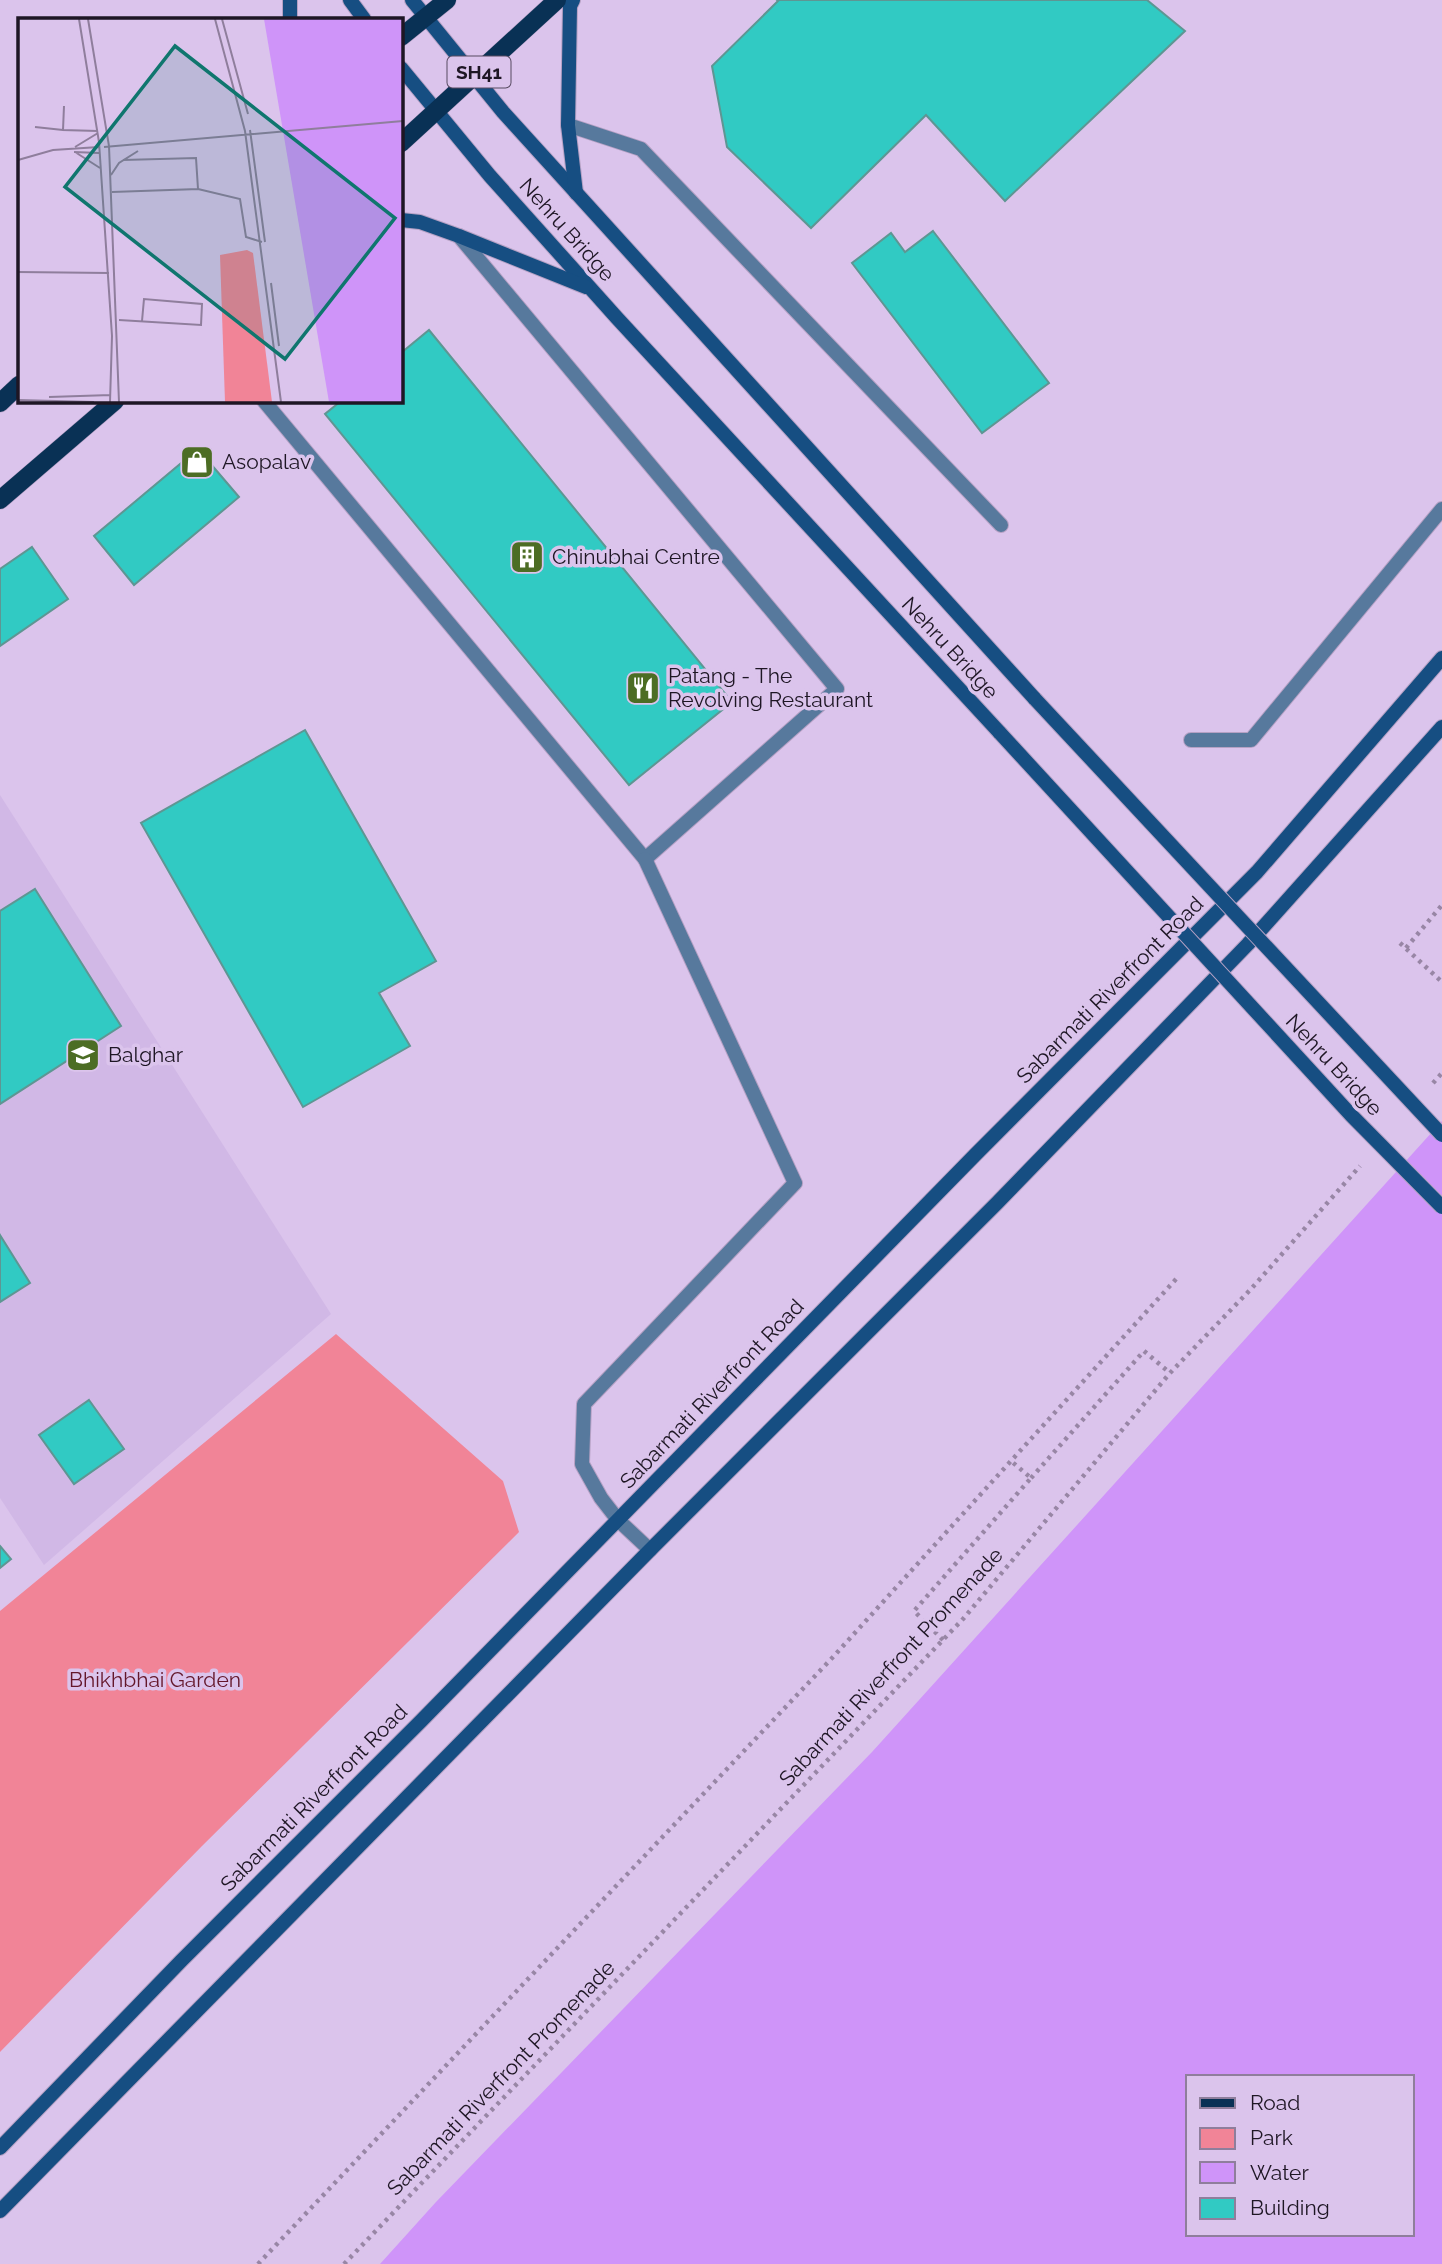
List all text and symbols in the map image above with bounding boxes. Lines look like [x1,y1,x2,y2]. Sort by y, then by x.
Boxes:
inset map [18,18,402,402]
road number: SH41 [448,57,510,88]
street label: Nehru Bridge [515,173,620,286]
shop icon: Asopalav [178,443,216,481]
place label: Asopalav [222,449,311,474]
building icon: Chinubhai Centre [508,538,546,576]
place label: Chinubhai Centre [552,544,720,569]
street label: Nehru Bridge [897,592,1004,704]
place label: Patang - The Revolving Restaurant [668,663,873,712]
restaurant icon: Patang - The Revolving Restaurant [624,669,662,707]
street label: Sabarmati Riverfront Road [1011,891,1208,1088]
street label: Nehru Bridge [1281,1009,1388,1121]
school or university icon: Balghar [64,1036,102,1074]
place label: Balghar [108,1042,184,1067]
street label: Sabarmati Riverfront Road [615,1294,809,1494]
street label: Sabarmati Riverfront Promenade [774,1542,1008,1791]
park label: Bhikhbhai Garden [69,1667,241,1692]
street label: Sabarmati Riverfront Road [215,1699,412,1896]
street label: Sabarmati Riverfront Promenade [382,1955,620,2200]
legend [1186,2075,1414,2236]
text: Road [1250,2090,1300,2115]
text: Park [1250,2125,1293,2150]
text: Water [1250,2160,1309,2185]
text: Building [1250,2195,1330,2220]

